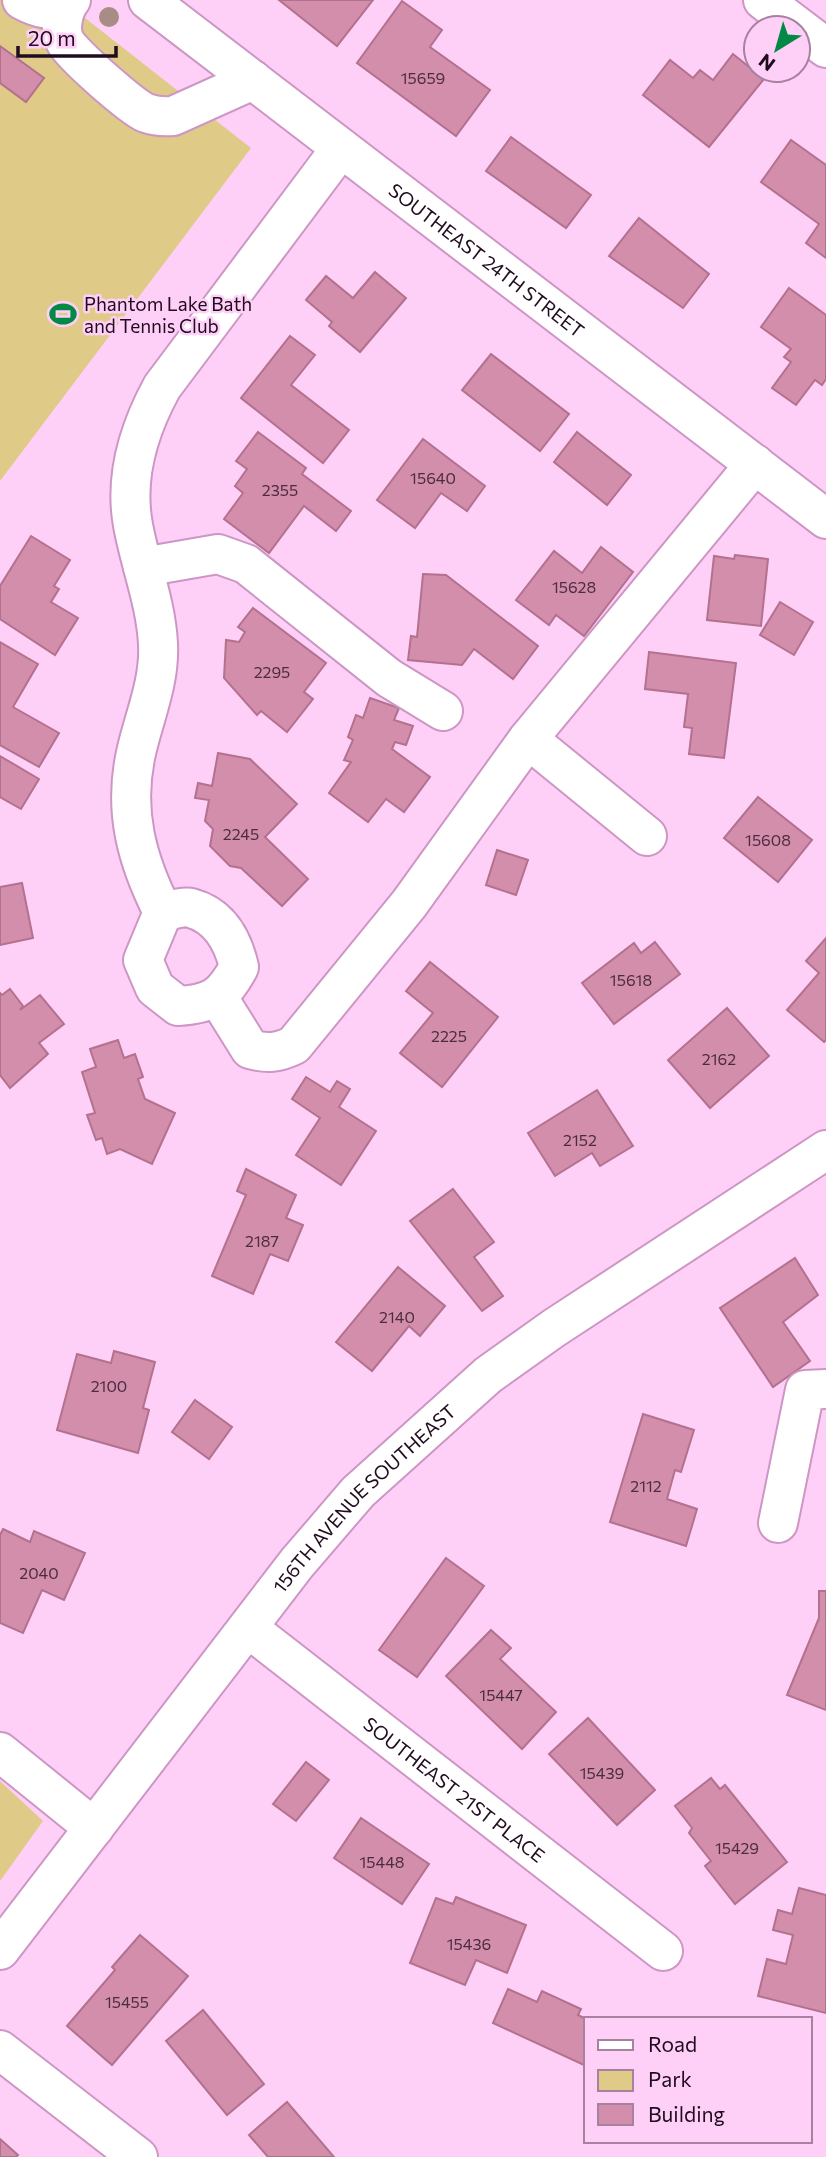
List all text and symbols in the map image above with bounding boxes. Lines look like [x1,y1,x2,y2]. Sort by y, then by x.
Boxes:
scale bar [18,14,116,58]
north arrow [742,14,812,84]
text: 20 m [28,25,76,50]
text: N [754,49,779,76]
house number: 15659 [401,68,445,87]
street label: SOUTHEAST 24TH STREET [385,178,589,342]
place label: Phantom Lake Bath and Tennis Club [84,292,252,337]
sports icon: Phantom Lake Bath and Tennis Club [48,299,78,329]
house number: 15640 [410,468,456,487]
house number: 2355 [262,480,298,499]
house number: 15628 [552,577,596,596]
house number: 2295 [254,662,290,681]
house number: 2245 [223,824,259,843]
house number: 15608 [745,830,791,849]
house number: 15618 [610,970,652,989]
house number: 2225 [431,1026,467,1045]
house number: 2162 [702,1049,736,1068]
house number: 2152 [563,1130,597,1149]
house number: 2187 [245,1231,279,1250]
house number: 2140 [379,1307,415,1326]
house number: 2100 [91,1376,127,1395]
street label: 156TH AVENUE SOUTHEAST [267,1399,460,1597]
house number: 2112 [630,1476,662,1495]
house number: 2040 [19,1563,59,1582]
house number: 15447 [479,1685,523,1704]
street label: SOUTHEAST 21ST PLACE [360,1711,550,1867]
house number: 15439 [580,1763,624,1782]
house number: 15429 [715,1838,759,1857]
house number: 15448 [360,1852,404,1871]
house number: 15436 [447,1934,491,1953]
house number: 15455 [105,1992,149,2011]
legend [584,2017,812,2143]
text: Road [648,2031,697,2056]
text: Park [648,2066,692,2091]
text: Building [648,2101,725,2126]

